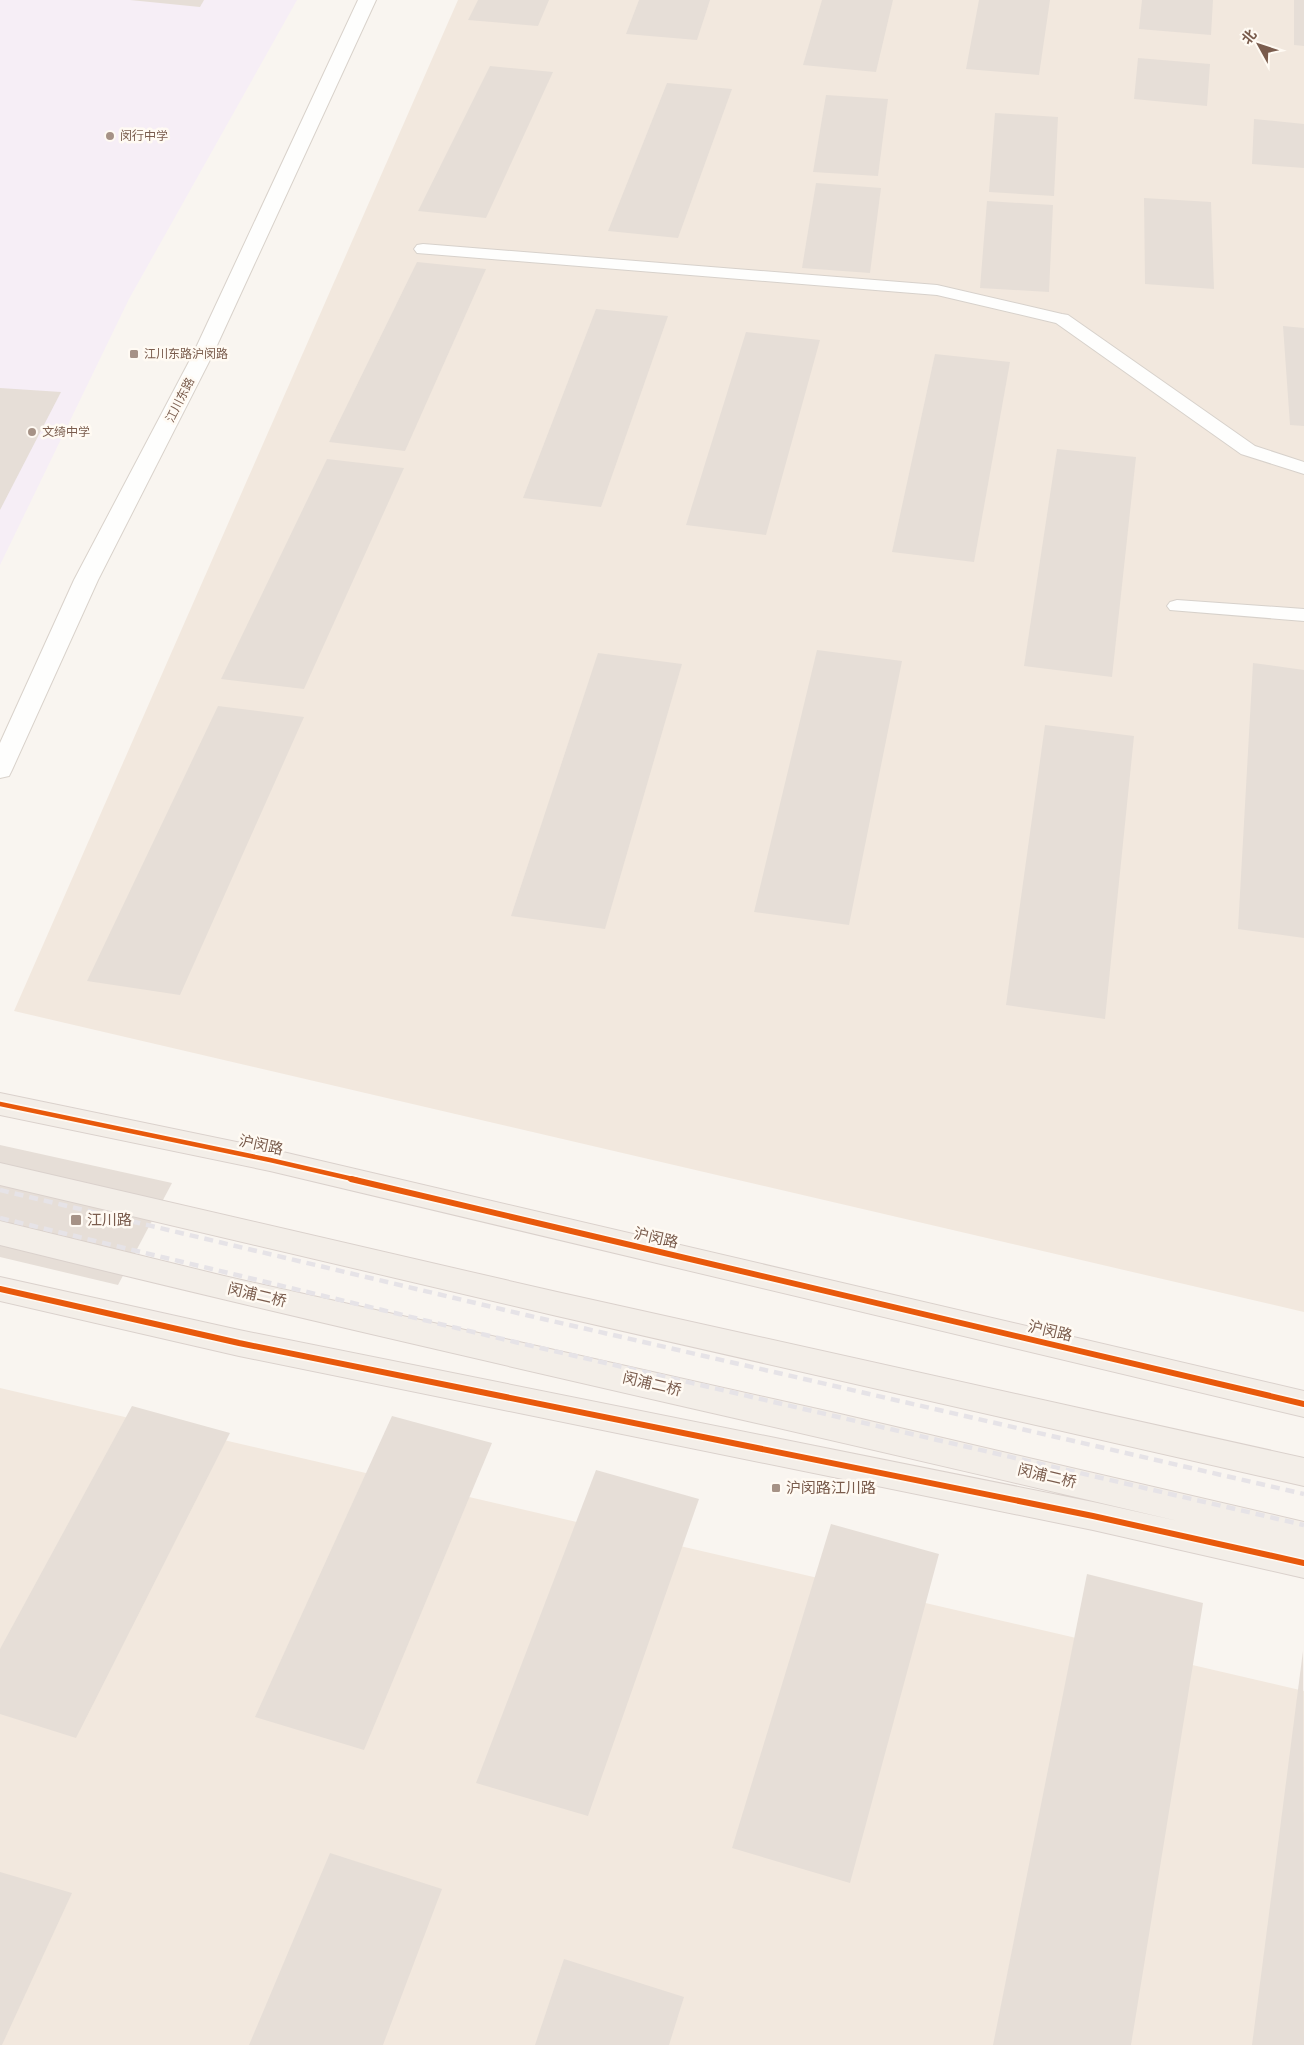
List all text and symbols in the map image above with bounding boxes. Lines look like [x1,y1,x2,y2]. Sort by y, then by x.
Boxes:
north arrow [1234,20,1284,70]
text: 北 [1238,26,1260,47]
place label: 闵行中学 [120,129,168,143]
marker: 闵行中学 [104,130,116,142]
place label: 江川东路沪闵路 [144,347,228,361]
marker: 江川东路沪闵路 [128,348,140,360]
street label: 江川东路 [163,375,197,425]
place label: 文绮中学 [42,425,90,439]
marker: 文绮中学 [26,426,38,438]
street label: 沪闵路 [237,1132,285,1158]
place label: 江川路 [87,1211,132,1228]
marker: 江川路 [69,1213,83,1227]
street label: 沪闵路 [632,1224,680,1251]
street label: 闵浦二桥 [226,1279,288,1310]
street label: 沪闵路 [1026,1317,1074,1344]
street label: 闵浦二桥 [621,1368,683,1399]
street label: 闵浦二桥 [1016,1460,1078,1491]
place label: 沪闵路江川路 [786,1479,876,1496]
marker: 沪闵路江川路 [770,1482,782,1494]

